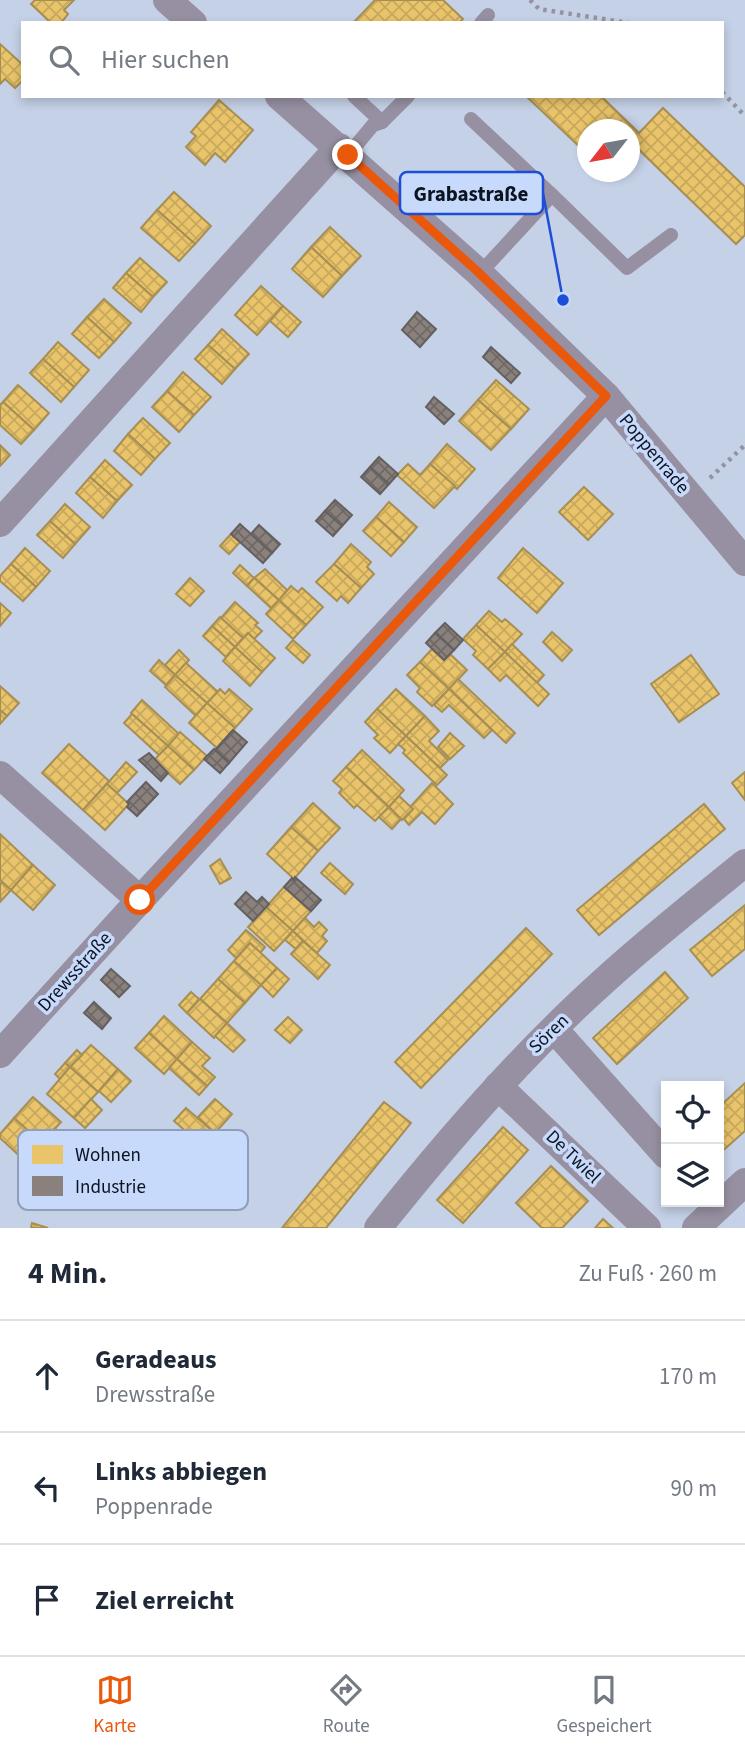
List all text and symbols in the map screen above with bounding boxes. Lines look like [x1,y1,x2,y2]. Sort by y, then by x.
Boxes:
search box [21,21,724,98]
icon: search [45,41,83,79]
text: Hier suchen [101,41,230,78]
north arrow [577,119,640,182]
route end [332,139,363,170]
callout: Grabastraße [400,172,543,214]
text: Grabastraße [413,179,529,209]
street label: Poppenrade [612,408,696,500]
route start [124,884,155,915]
street label: Drewsstraße [32,926,118,1018]
street label: Sören [523,1008,575,1060]
map controls [661,1081,724,1207]
button: locate [661,1081,724,1144]
street label: De Twiel [540,1124,607,1190]
legend [18,1130,248,1210]
text: Wohnen [75,1142,141,1169]
button: layers [661,1144,724,1207]
text: Industrie [75,1174,146,1201]
text: 4 Min. [28,1252,107,1295]
text: Zu Fuß · 260 m [578,1257,717,1290]
text: Geradeaus [95,1341,216,1378]
icon: ahead [28,1357,66,1395]
text: 170 m [659,1360,717,1393]
text: Drewsstraße [95,1378,215,1411]
text: Links abbiegen [95,1453,267,1490]
icon: left [28,1469,66,1507]
text: 90 m [670,1472,717,1505]
text: Poppenrade [95,1490,213,1523]
icon: arrive [28,1581,66,1619]
text: Ziel erreicht [95,1582,234,1619]
tab: Karte [93,1671,136,1740]
tab: Route [323,1671,370,1740]
tab: Gespeichert [556,1671,652,1740]

